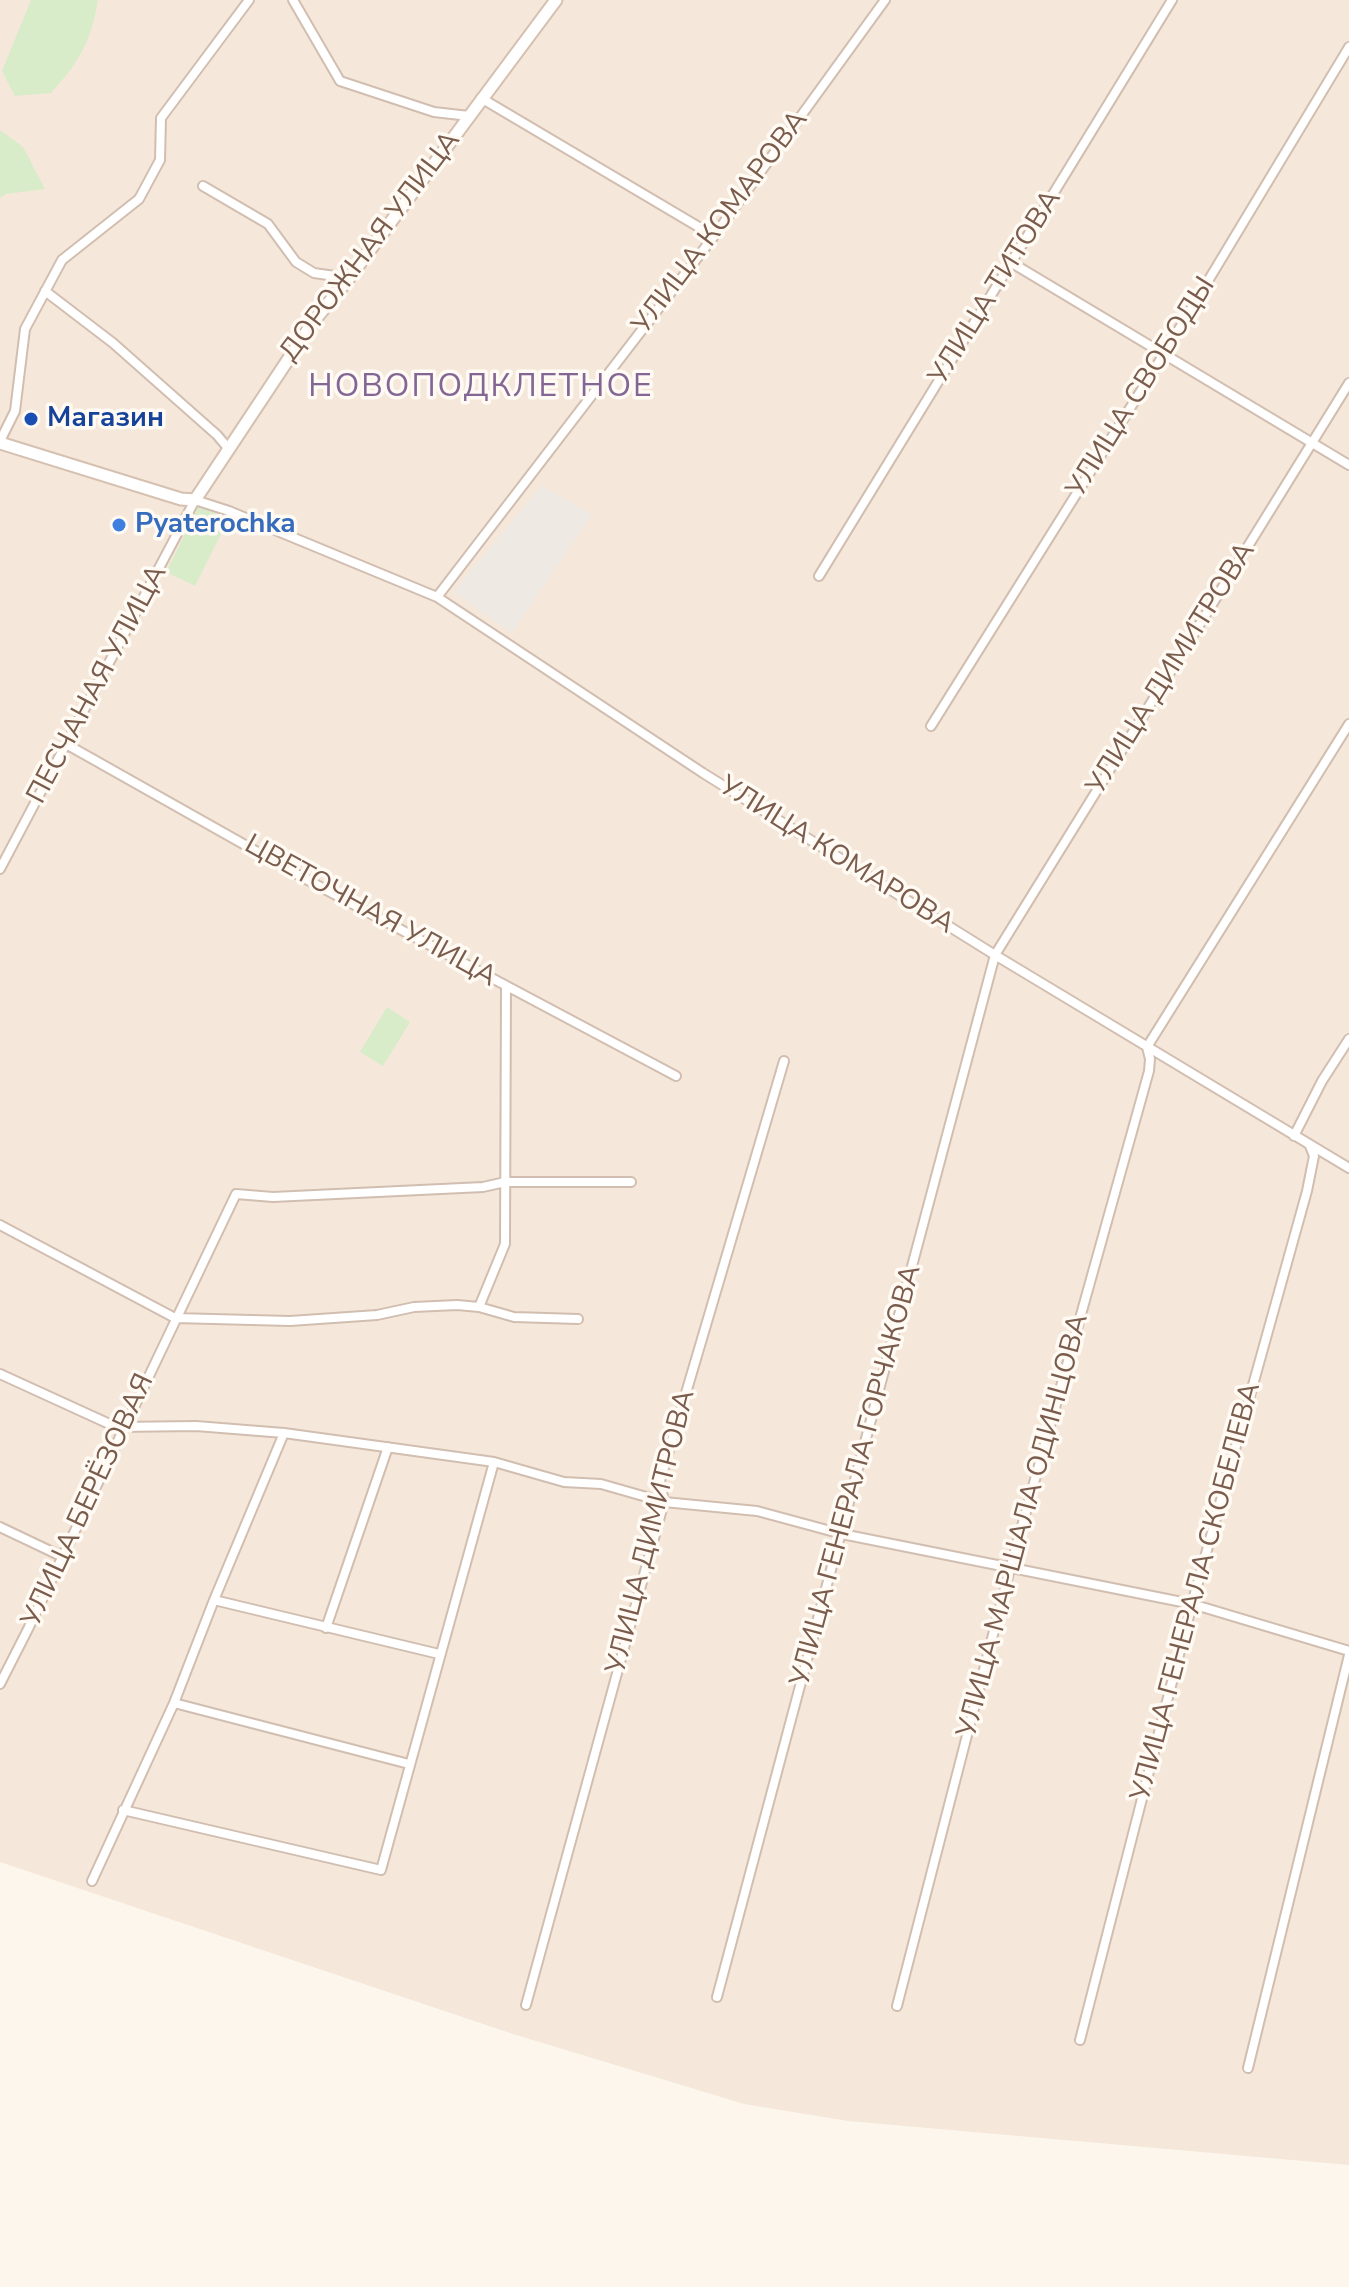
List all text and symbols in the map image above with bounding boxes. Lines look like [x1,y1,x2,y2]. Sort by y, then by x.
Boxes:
street label: УЛИЦА КОМАРОВА [626,105,816,341]
street label: ДОРОЖНАЯ УЛИЦА [274,125,468,369]
street label: УЛИЦА ТИТОВА [923,185,1069,391]
street label: УЛИЦА СВОБОДЫ [1061,272,1223,504]
district label: НОВОПОДКЛЕТНОЕ [308,369,654,407]
place label: Магазин [47,402,164,436]
marker: Магазин [22,410,40,428]
place label: Pyaterochka [135,508,296,542]
marker: Pyaterochka [110,516,128,534]
street label: УЛИЦА ДИМИТРОВА [1081,537,1263,801]
street label: ПЕСЧАНАЯ УЛИЦА [21,560,175,810]
street label: УЛИЦА КОМАРОВА [712,770,960,942]
street label: ЦВЕТОЧНАЯ УЛИЦА [238,829,502,995]
street label: УЛИЦА ГЕНЕРАЛА ГОРЧАКОВА [785,1262,929,1690]
street label: УЛИЦА МАРШАЛА ОДИНЦОВА [951,1311,1097,1741]
street label: УЛИЦА БЕРЁЗОВАЯ [16,1369,162,1633]
street label: УЛИЦА ГЕНЕРАЛА СКОБЕЛЕВА [1125,1379,1269,1805]
street label: УЛИЦА ДИМИТРОВА [600,1387,704,1677]

